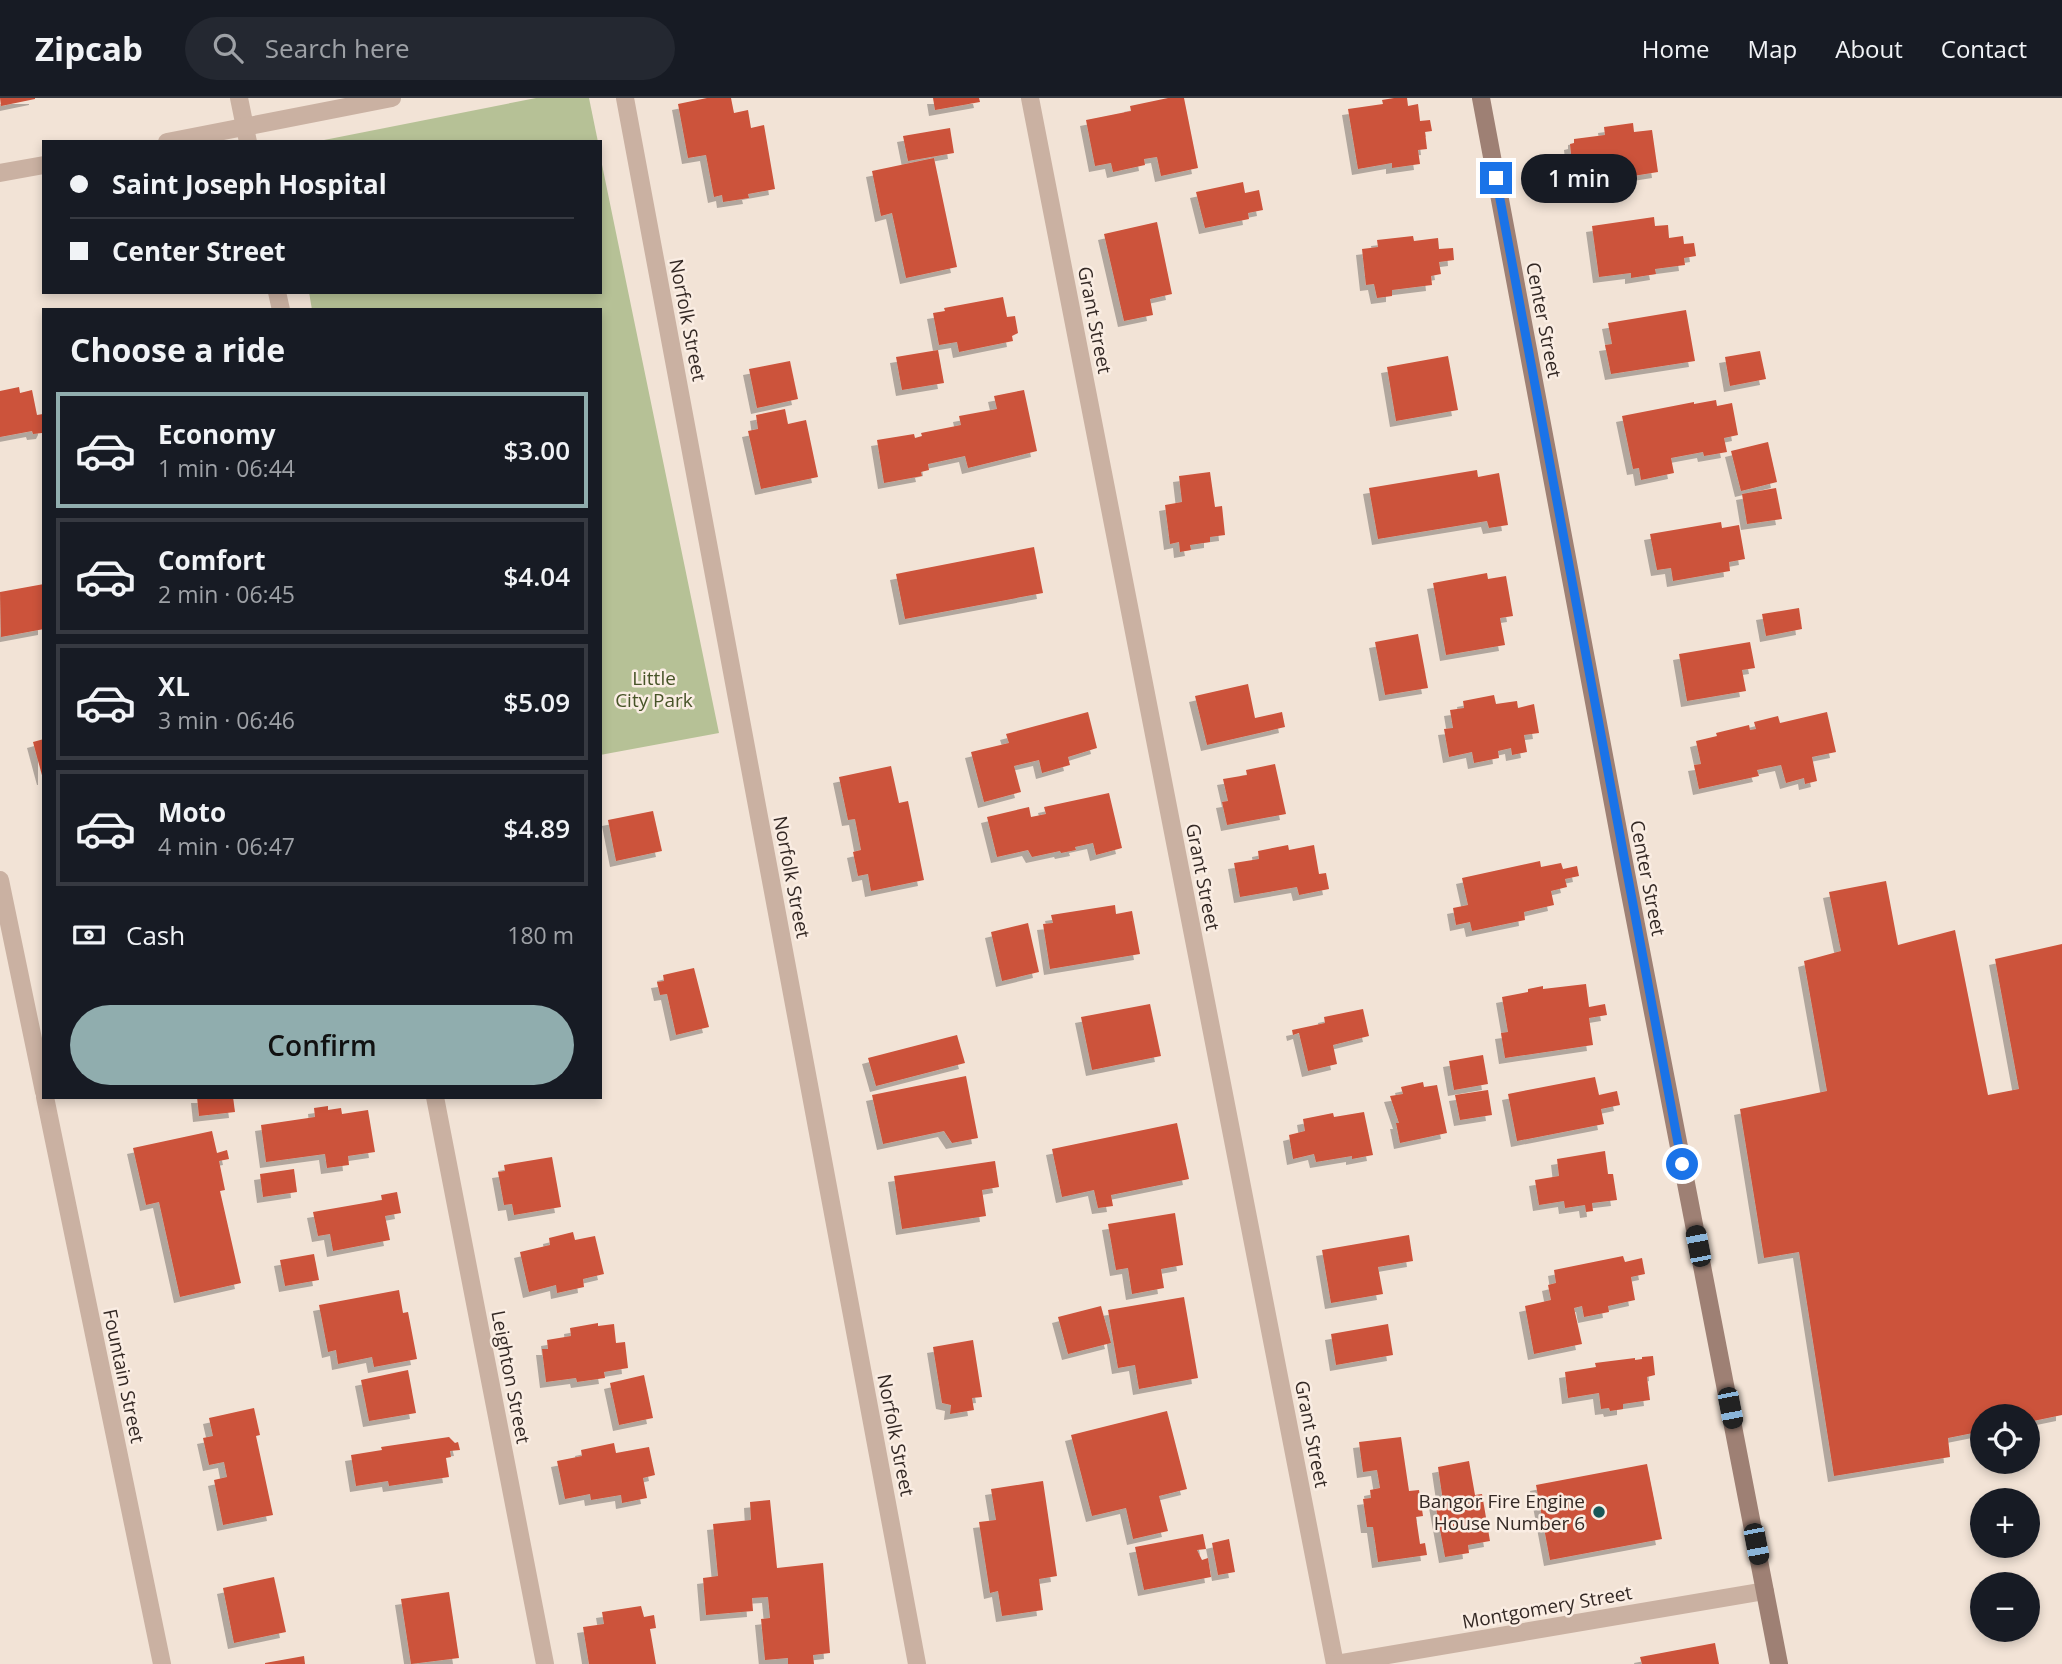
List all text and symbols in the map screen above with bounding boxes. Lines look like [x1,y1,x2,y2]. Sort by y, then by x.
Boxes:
search box [185,17,675,80]
text: Zipcab [35,26,143,71]
icon: search [209,29,247,67]
text: Search here [265,30,410,66]
text: Home [1642,32,1710,65]
text: Map [1748,32,1797,65]
text: About [1835,32,1903,65]
text: Contact [1941,32,2027,65]
callout: 1 min [1520,154,1636,202]
route end [1480,162,1512,194]
text: 1 min [1548,162,1610,194]
text: Saint Joseph Hospital [112,166,387,202]
text: Center Street [112,233,286,269]
street label: Norfolk Street [663,257,713,384]
street label: Center Street [1520,260,1568,380]
street label: Grant Street [1072,264,1118,376]
text: Choose a ride [70,328,285,371]
text: Economy [158,416,276,452]
icon: car [74,419,137,482]
text: $3.00 [503,432,570,468]
text: 1 min · 06:44 [158,452,295,484]
text: Comfort [158,542,265,578]
icon: car [74,545,137,608]
text: $4.04 [503,558,570,594]
text: 2 min · 06:45 [158,578,295,610]
park label: Little City Park [615,665,693,713]
text: XL [158,668,190,704]
icon: car [74,671,137,734]
text: $5.09 [503,684,570,720]
text: 3 min · 06:46 [158,704,295,736]
text: Moto [158,794,226,830]
icon: car [74,797,137,860]
text: $4.89 [503,810,570,846]
street label: Norfolk Street [767,814,817,941]
street label: Center Street [1624,818,1672,938]
street label: Grant Street [1180,821,1226,933]
text: 4 min · 06:47 [158,830,295,862]
icon: cash [70,916,108,954]
text: Cash [126,917,185,953]
text: 180 m [507,919,574,951]
button: Confirm [70,1005,574,1085]
route start [1666,1148,1698,1180]
car [1684,1223,1713,1269]
street label: Fountain Street [97,1307,151,1446]
street label: Leighton Street [485,1308,537,1446]
street label: Norfolk Street [871,1372,921,1499]
street label: Grant Street [1289,1378,1335,1490]
car [1716,1385,1745,1431]
map controls [1970,1404,2040,1642]
button: locate [1970,1404,2040,1474]
place label: Bangor Fire Engine House Number 6 [1418,1488,1585,1536]
button: + [1970,1488,2040,1558]
marker: Bangor Fire Engine House Number 6 [1591,1504,1607,1520]
car [1742,1521,1771,1567]
button: − [1970,1572,2040,1642]
street label: Montgomery Street [1460,1579,1634,1635]

